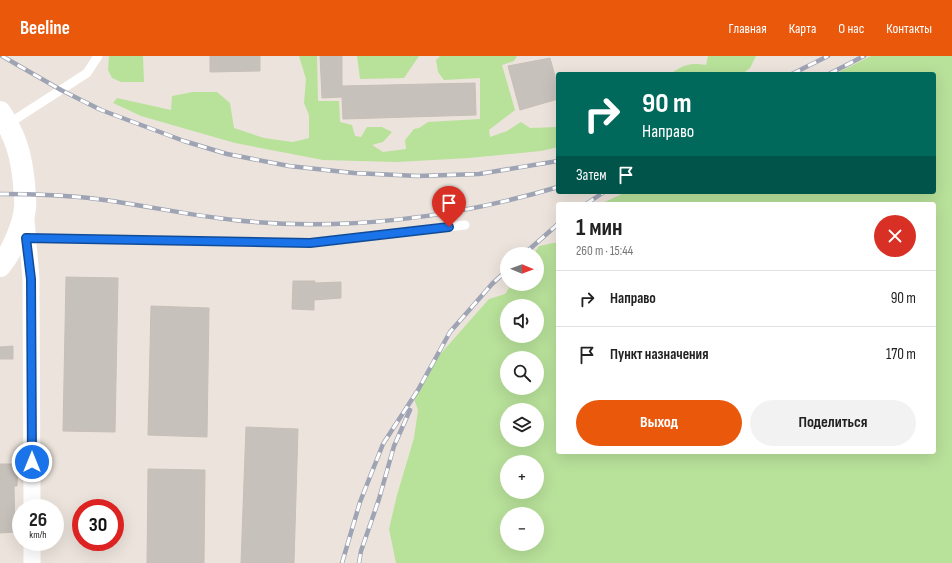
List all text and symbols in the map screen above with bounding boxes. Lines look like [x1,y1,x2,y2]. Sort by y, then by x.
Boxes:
text: Beeline [20,17,70,40]
text: Главная [729,20,767,37]
text: Карта [789,20,816,37]
text: О нас [838,20,864,37]
text: Контакты [886,20,932,37]
text: 90 m [642,87,692,120]
icon: right [576,88,628,140]
text: Направо [642,121,694,142]
icon: arrive [615,164,637,186]
text: Затем [576,166,607,185]
pin [432,186,466,227]
icon: arrive [438,192,460,214]
text: 1 мин [576,213,623,242]
button: close [874,215,916,257]
text: 260 m · 15:44 [576,243,633,259]
north arrow [500,247,544,291]
map controls [500,247,544,551]
icon: right [576,288,598,310]
text: Направо [610,289,656,308]
text: 90 m [891,289,916,308]
button: sound [500,299,544,343]
icon: arrive [576,344,598,366]
text: Пункт назначения [610,345,708,364]
text: 170 m [886,345,916,364]
button: search [500,351,544,395]
button: Выход [576,400,742,446]
button: Поделиться [750,400,916,446]
button: layers [500,403,544,447]
position arrow [11,441,53,483]
button: + [500,455,544,499]
speed limit sign: 30 [72,499,124,551]
button: − [500,507,544,551]
text: 26 [29,508,47,532]
text: km/h [29,529,47,541]

